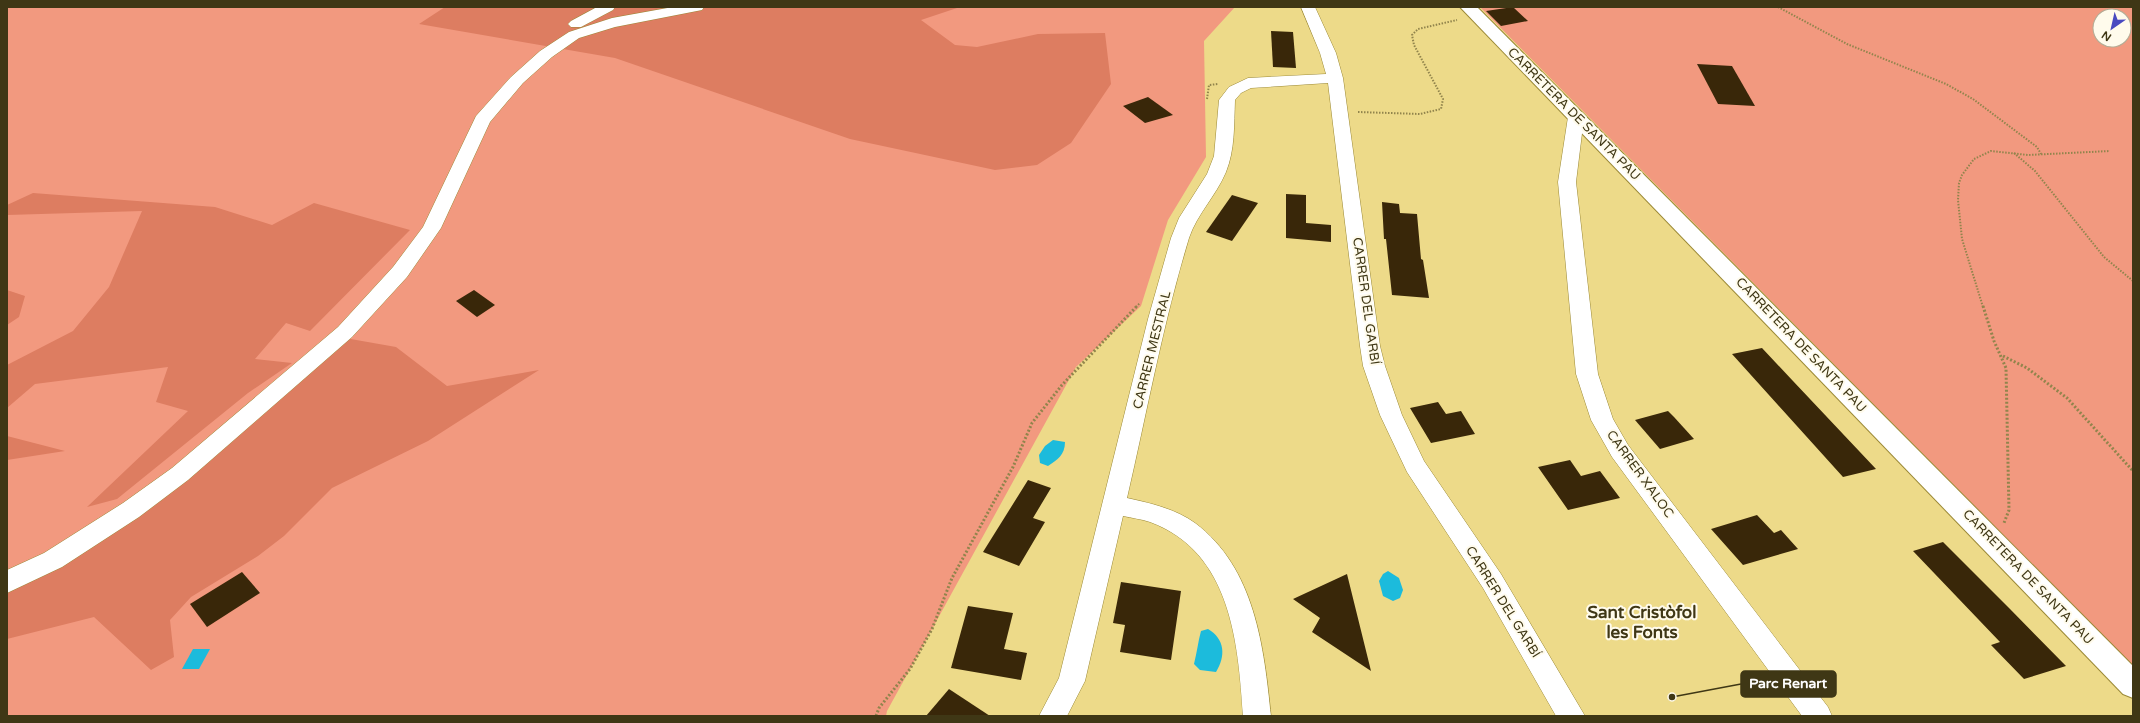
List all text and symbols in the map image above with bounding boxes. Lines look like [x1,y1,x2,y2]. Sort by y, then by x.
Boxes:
north arrow [2092,8,2132,48]
text: N [2099,28,2114,44]
street label: CARRETERA DE SANTA PAU [1504,44,1644,184]
street label: CARRER DEL GARBÍ [1349,236,1383,366]
street label: CARRETERA DE SANTA PAU [1732,274,1870,416]
street label: CARRER MESTRAL [1130,289,1175,411]
street label: CARRER XALOC [1603,427,1677,521]
street label: CARRETERA DE SANTA PAU [1959,506,2097,648]
street label: CARRER DEL GARBÍ [1462,543,1544,661]
district label: Sant Cristòfol les Fonts [1588,602,1696,643]
callout: Parc Renart [1741,671,1836,697]
text: Parc Renart [1749,675,1828,692]

